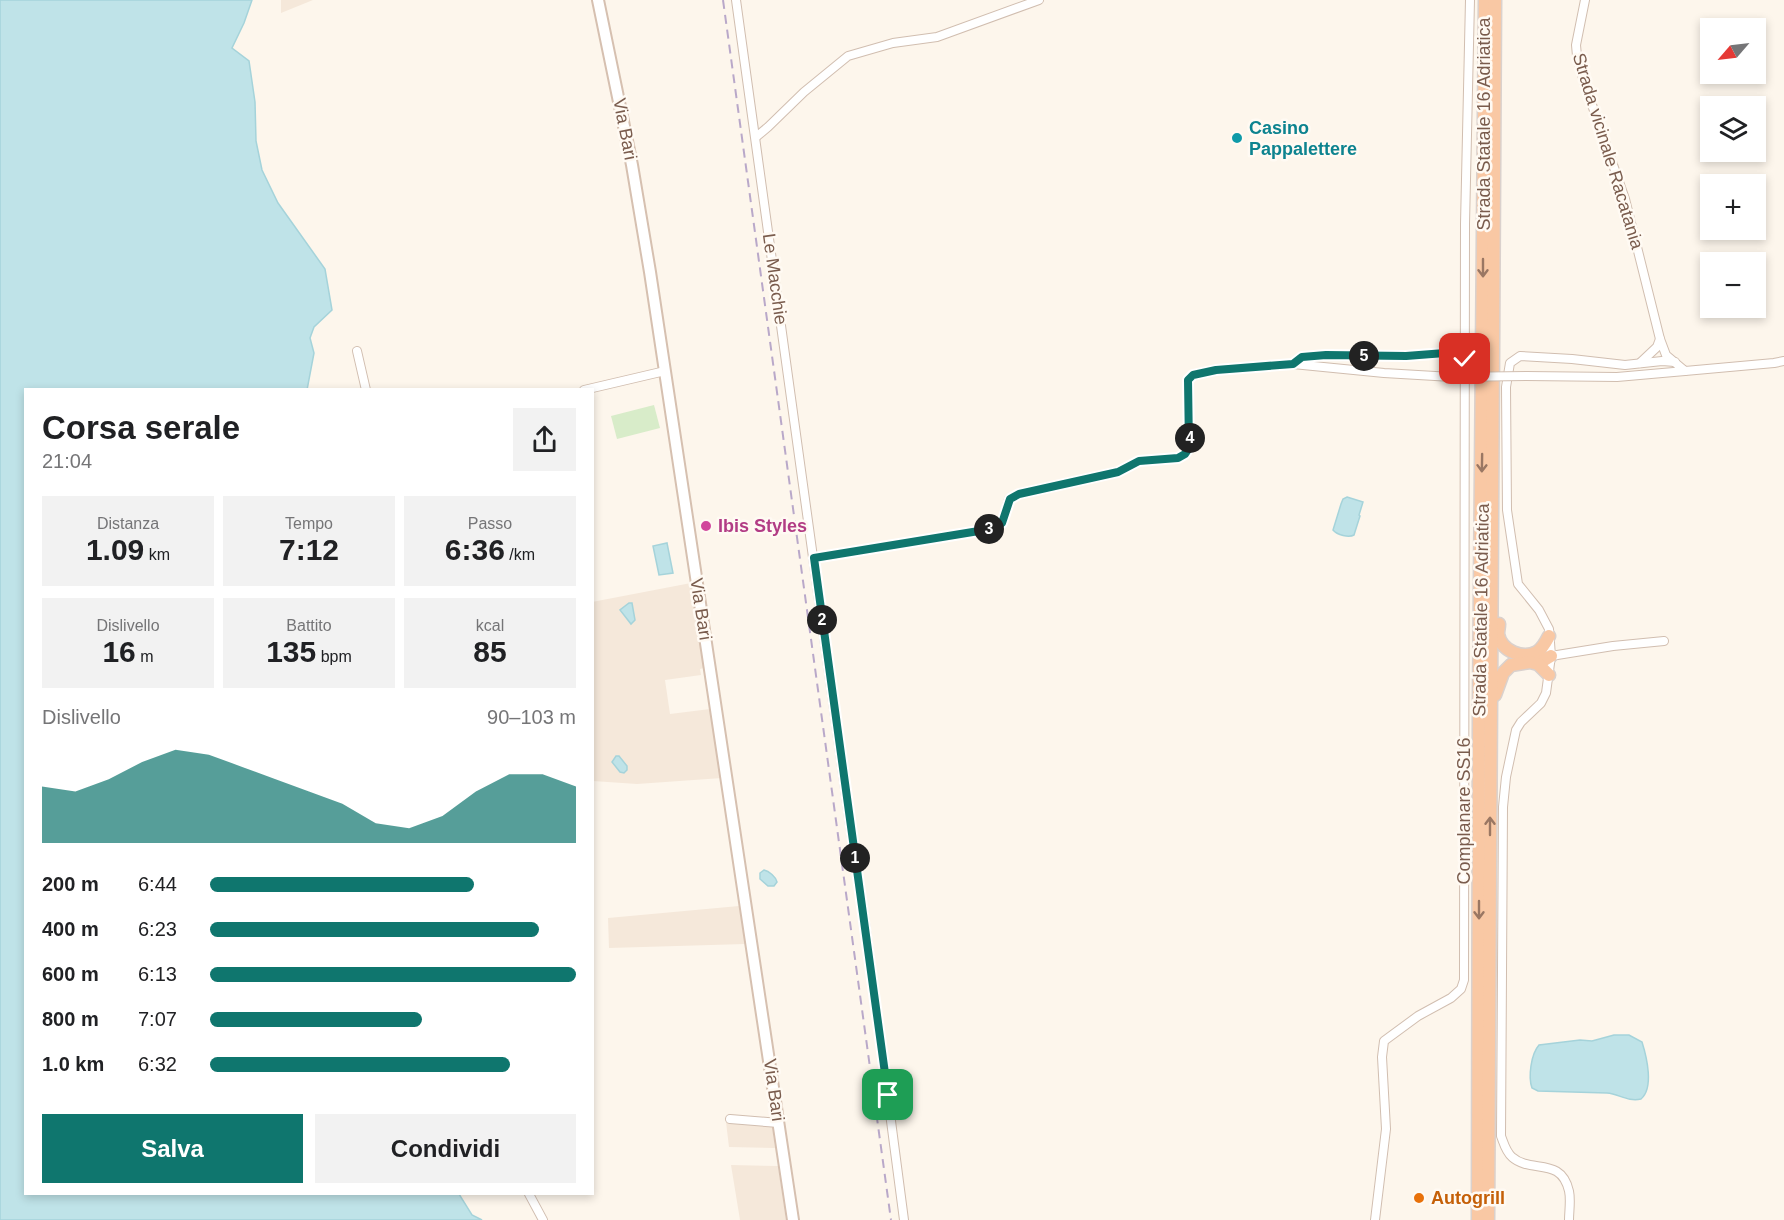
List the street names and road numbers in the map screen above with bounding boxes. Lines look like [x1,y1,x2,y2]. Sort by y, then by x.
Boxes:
street label: Strada Statale 16 Adriatica [1474,16,1494,231]
street label: Strada vicinale Racatania [1569,50,1648,252]
street label: Via Bari [609,96,641,162]
street label: Le Macchie [759,232,791,326]
street label: Strada Statale 16 Adriatica [1469,502,1493,717]
street label: Via Bari [686,576,716,642]
street label: Complanare SS16 [1454,737,1474,885]
street label: Via Bari [760,1058,788,1122]

